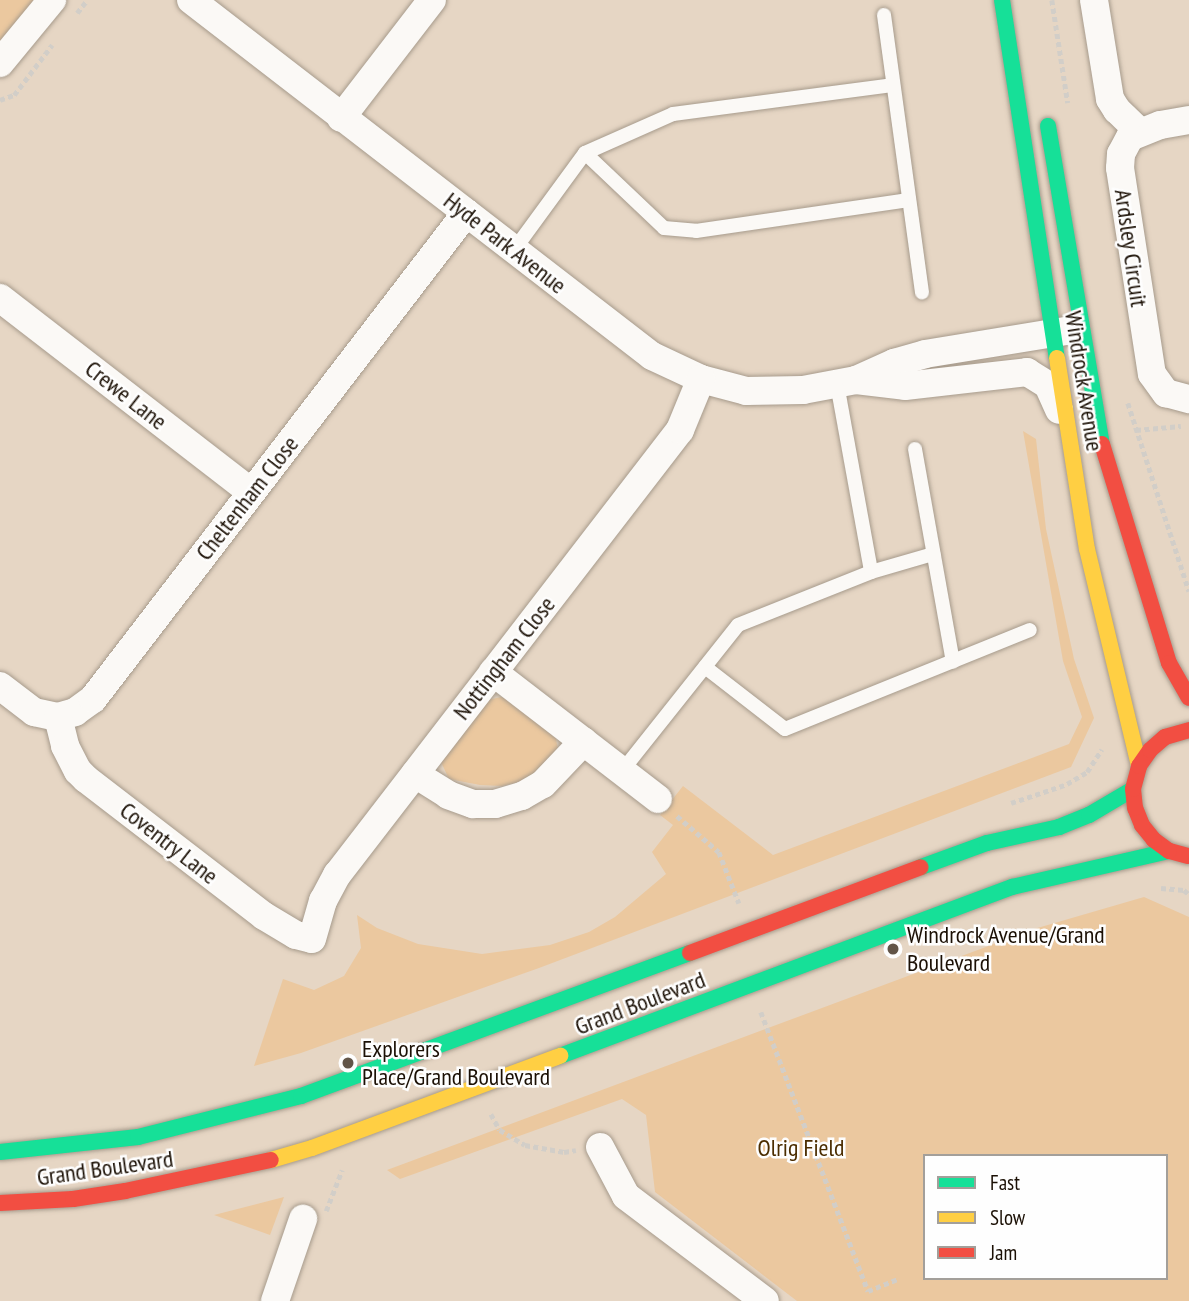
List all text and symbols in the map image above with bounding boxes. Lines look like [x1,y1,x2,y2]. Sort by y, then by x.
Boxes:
street label: Hyde Park Avenue [438,186,572,300]
street label: Ardsley Circuit [1108,187,1154,309]
street label: Windrock Avenue [1059,308,1109,454]
street label: Crewe Lane [79,354,173,436]
street label: Cheltenham Close [190,430,304,566]
street label: Nottingham Close [447,591,561,725]
street label: Coventry Lane [114,796,224,890]
place label: Windrock Avenue/Grand Boulevard [907,921,1106,977]
marker: Windrock Avenue/Grand Boulevard [885,941,901,957]
street label: Grand Boulevard [571,965,709,1041]
place label: Explorers Place/Grand Boulevard [362,1035,550,1091]
marker: Explorers Place/Grand Boulevard [340,1055,356,1071]
park label: Olrig Field [757,1134,845,1162]
street label: Grand Boulevard [35,1144,175,1192]
legend [923,1154,1168,1280]
text: Fast [990,1169,1020,1196]
text: Slow [990,1204,1025,1231]
text: Jam [990,1239,1017,1266]

